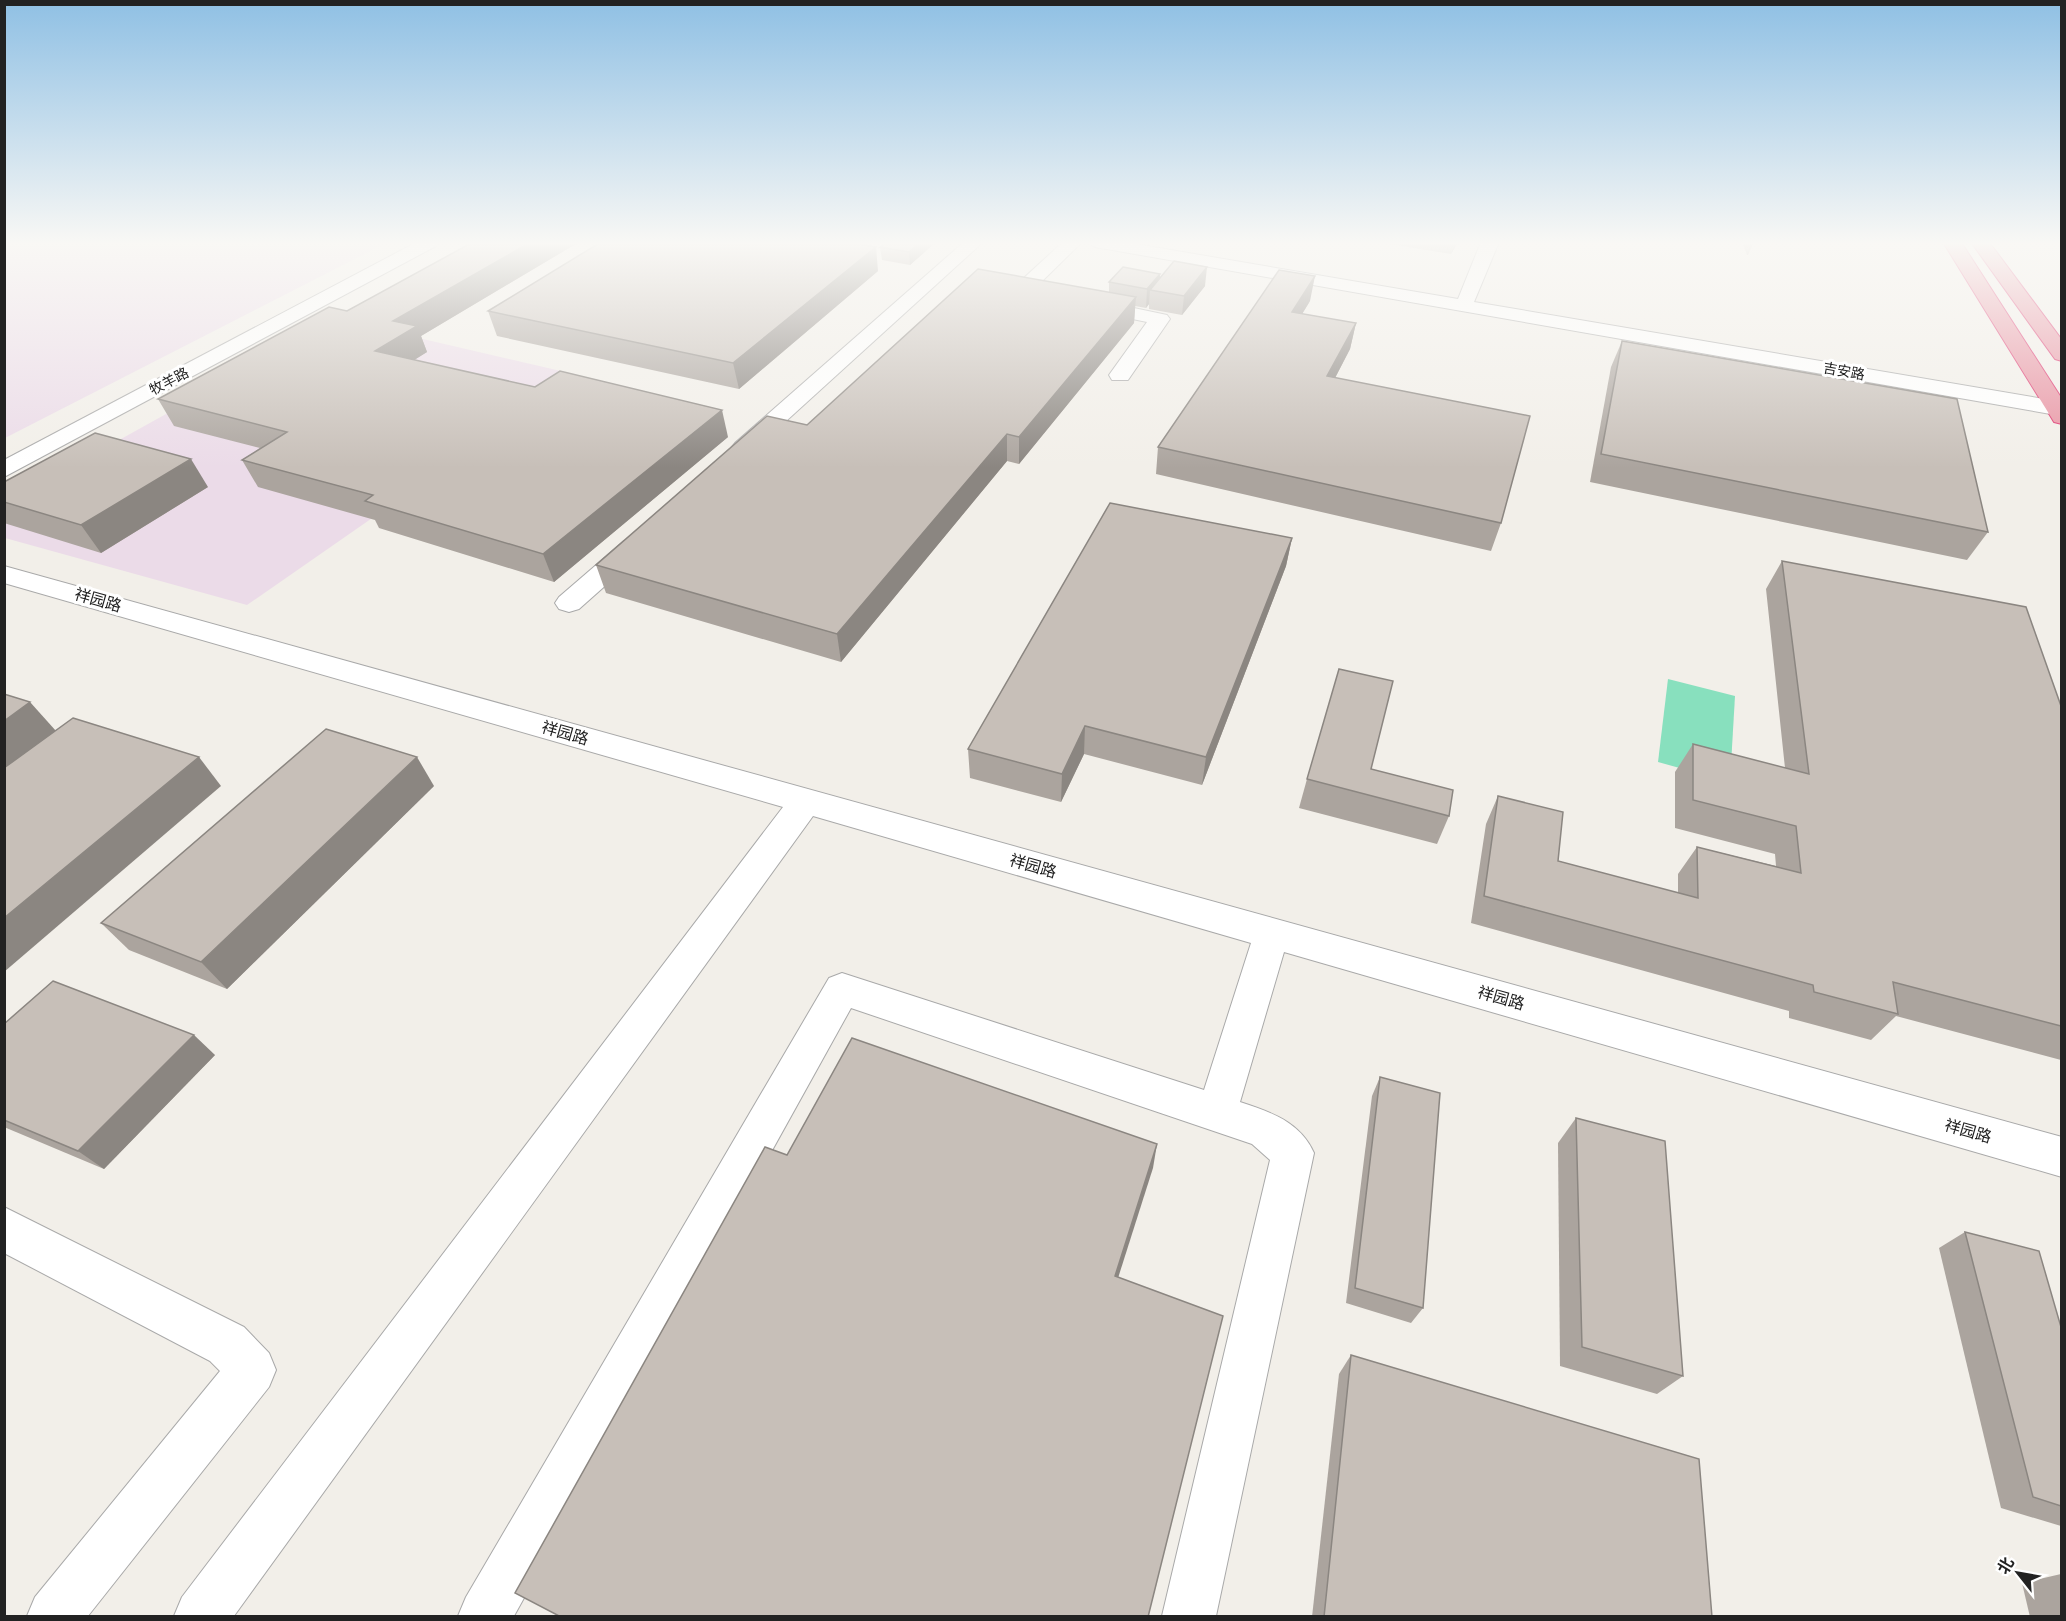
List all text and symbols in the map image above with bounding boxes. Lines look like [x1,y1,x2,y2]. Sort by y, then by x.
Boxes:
street label: 吉安路 [1822,358,1866,384]
street label: 牧羊路 [146,363,192,399]
street label: 祥园路 [72,584,124,616]
street label: 祥园路 [539,717,591,749]
street label: 祥园路 [1007,850,1059,882]
street label: 祥园路 [1475,982,1527,1014]
street label: 祥园路 [1942,1115,1994,1147]
north arrow [1988,1543,2048,1603]
text: 北 [1993,1554,2018,1577]

